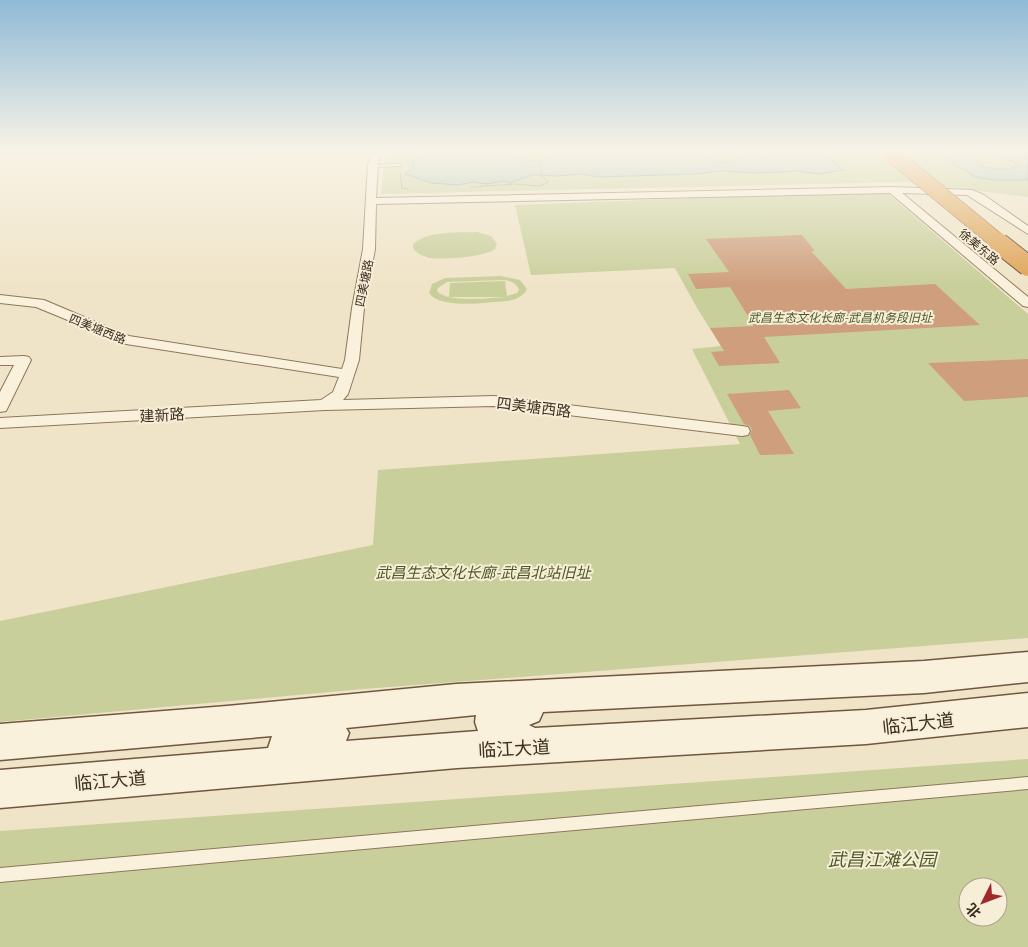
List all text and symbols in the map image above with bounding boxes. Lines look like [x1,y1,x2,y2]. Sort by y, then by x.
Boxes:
street label: 徐美东路 [956,224,1004,268]
street label: 四美塘路 [350,258,376,308]
park label: 武昌生态文化长廊-武昌机务段旧址 [748,308,933,325]
street label: 四美塘西路 [67,309,129,347]
street label: 四美塘西路 [495,391,573,421]
street label: 建新路 [139,402,185,426]
park label: 武昌生态文化长廊-武昌北站旧址 [375,561,593,582]
street label: 临江大道 [881,705,955,739]
street label: 临江大道 [477,732,551,762]
street label: 临江大道 [73,763,147,795]
park label: 武昌江滩公园 [828,845,939,871]
north arrow [958,877,1008,927]
text: 北 [960,899,985,923]

